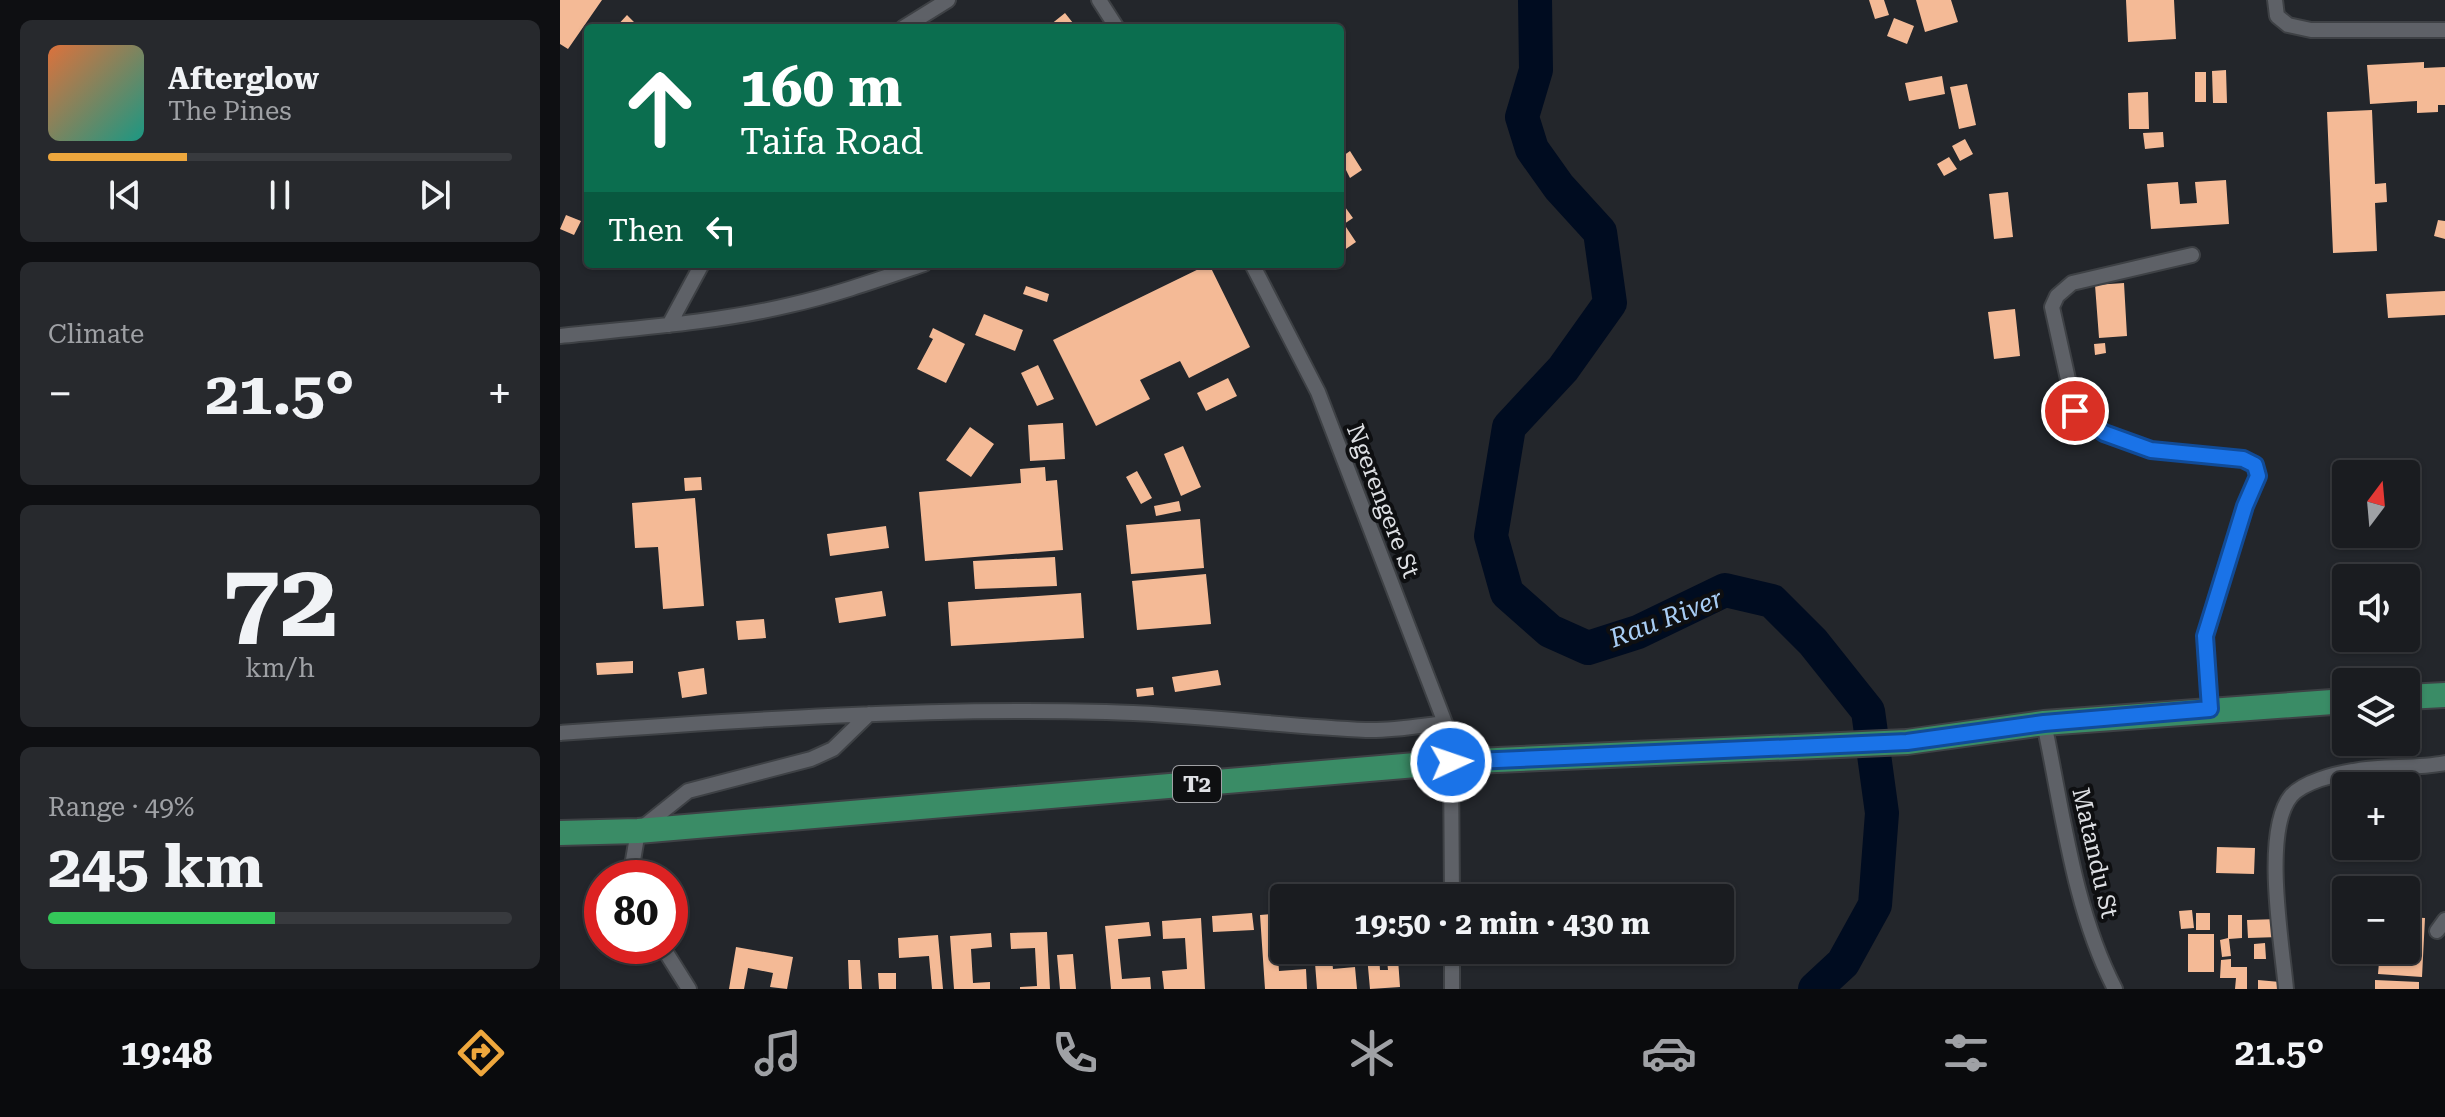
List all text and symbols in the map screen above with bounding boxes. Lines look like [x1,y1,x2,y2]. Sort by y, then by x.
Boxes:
text: 160 m [740,54,902,120]
icon: ahead [608,56,712,160]
text: Afterglow [168,61,319,96]
text: The Pines [168,96,292,126]
text: Taifa Road [740,121,923,163]
icon: previous [103,173,147,217]
icon: pause [258,173,302,217]
icon: next [413,173,457,217]
icon: left [699,208,743,252]
text: Then [608,213,683,248]
text: Climate [48,319,144,349]
text: 21.5° [205,358,355,429]
text: − [48,368,73,420]
text: + [487,368,512,420]
pin [2041,377,2109,445]
icon: arrive [2053,389,2097,433]
street label: Ngerengere St [1341,420,1425,582]
north arrow [2332,460,2420,548]
map controls [2332,460,2420,964]
text: 72 [222,540,338,661]
button: sound [2332,564,2420,652]
water label: Rau River [1604,583,1727,654]
text: km/h [245,653,315,683]
button: layers [2332,668,2420,756]
position arrow [1409,720,1493,804]
road number: T2 [1173,766,1221,802]
button: + [2332,772,2420,860]
street label: Matandu St [2066,785,2124,921]
text: Range · 49% [48,792,194,822]
text: 245 km [48,831,263,902]
speed limit sign: 80 [584,860,688,964]
button: − [2332,876,2420,964]
text: 19:50 · 2 min · 430 m [1354,906,1650,941]
icon: directions [453,1025,509,1081]
icon: music [750,1025,806,1081]
icon: phone [1047,1025,1103,1081]
icon: climate [1344,1025,1400,1081]
icon: car [1641,1025,1697,1081]
icon: filters [1938,1025,1994,1081]
text: 19:48 [120,1032,212,1074]
text: 21.5° [2235,1032,2324,1074]

